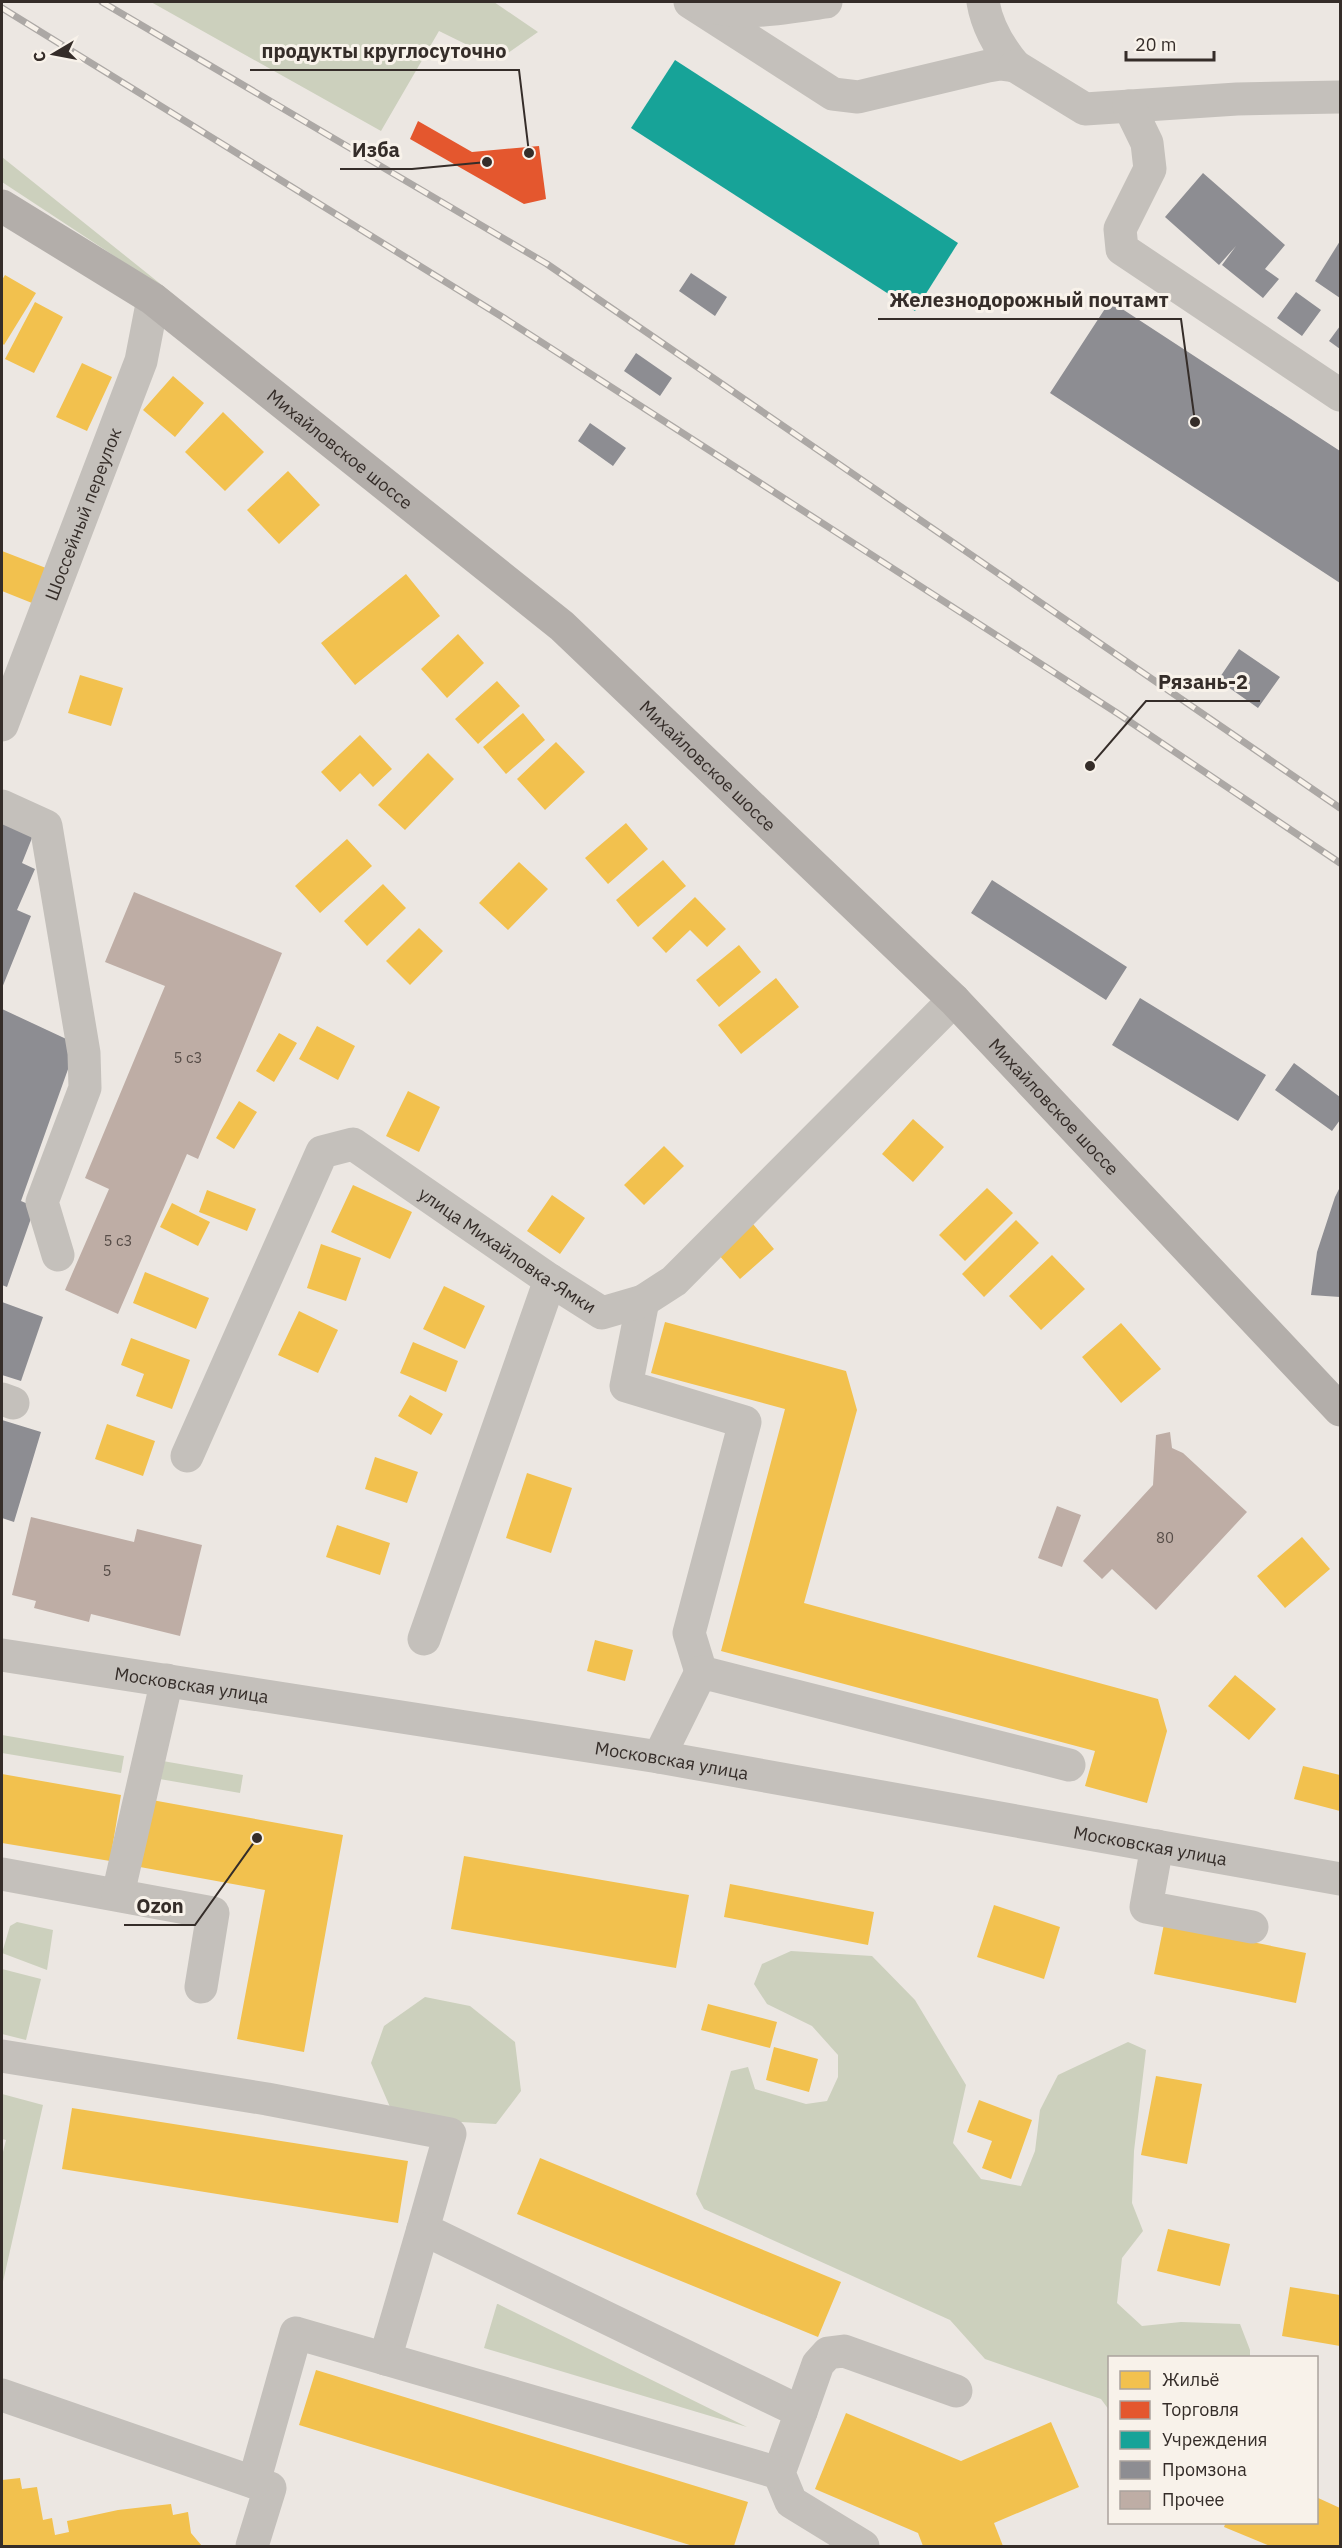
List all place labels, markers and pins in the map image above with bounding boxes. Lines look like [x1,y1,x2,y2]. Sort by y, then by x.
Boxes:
callout: продукты круглосуточно [250,32,519,70]
callout: Изба [340,131,412,169]
callout: Железнодорожный почтамт [878,281,1181,319]
callout: Рязань-2 [1146,663,1260,701]
callout: Ozon [124,1887,195,1925]

